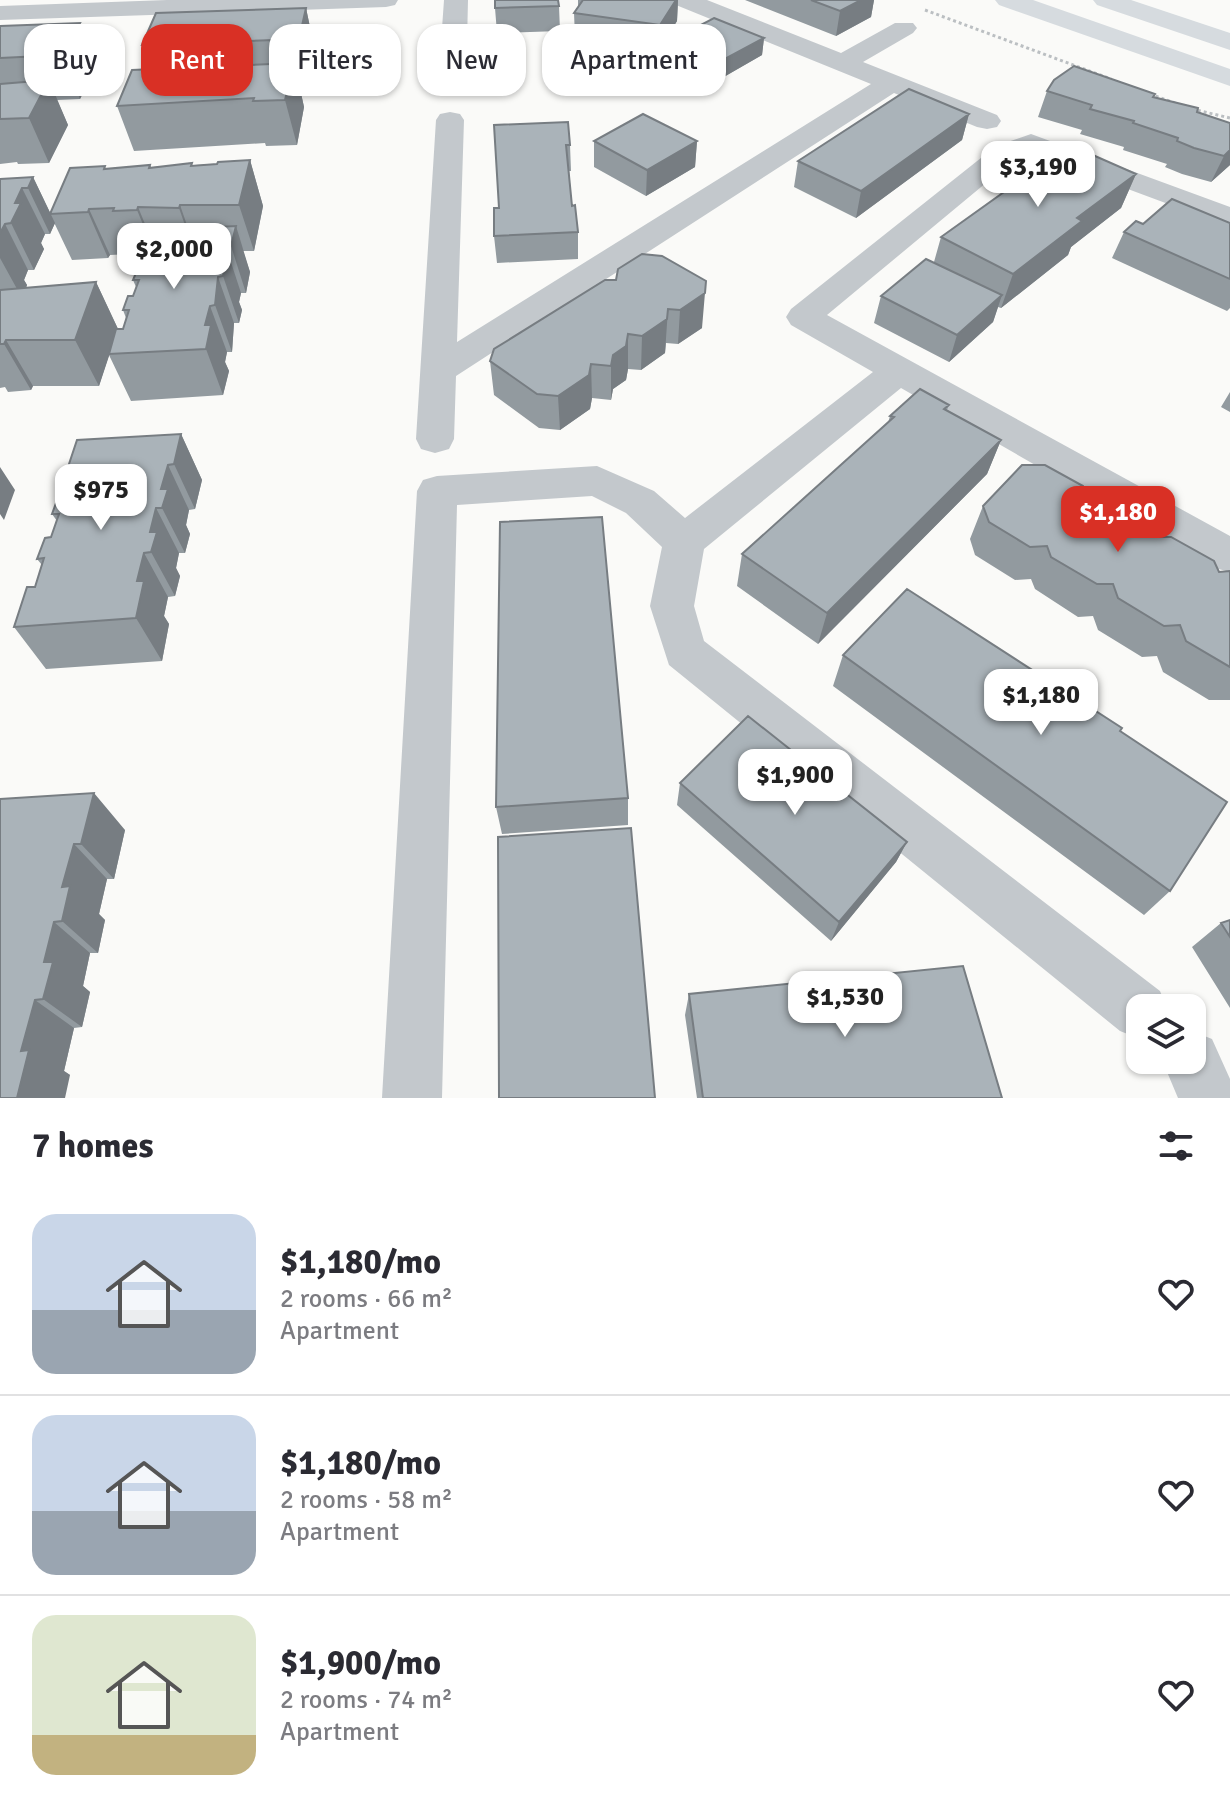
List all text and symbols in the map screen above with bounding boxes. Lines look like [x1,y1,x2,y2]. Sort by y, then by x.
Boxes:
chip: Buy [24,24,125,96]
chip: Rent [141,24,253,96]
chip: Filters [269,24,401,96]
chip: New [417,24,526,96]
chip: Apartment [542,24,726,96]
pin: $3,190 [973,141,1103,209]
text: $3,190 [999,151,1077,183]
pin: $2,000 [109,223,239,291]
text: $2,000 [135,233,213,265]
pin: $975 [54,464,148,532]
text: $975 [73,474,129,506]
pin: $1,180 [1053,486,1183,554]
text: $1,180 [1079,496,1157,528]
pin: $1,180 [976,669,1106,737]
text: $1,180 [1002,679,1080,711]
pin: $1,900 [730,749,860,817]
text: $1,900 [756,759,834,791]
pin: $1,530 [780,971,910,1039]
text: $1,530 [806,981,884,1013]
map controls [1126,994,1206,1074]
button: layers [1126,994,1206,1074]
icon: filters [1154,1124,1198,1168]
text: 7 homes [32,1125,153,1167]
text: $1,180/mo [280,1241,441,1283]
icon: home [96,1246,192,1342]
icon: heart [1154,1272,1198,1316]
text: 2 rooms · 66 m² [280,1283,453,1315]
text: Apartment [280,1315,399,1347]
text: $1,180/mo [280,1442,441,1484]
icon: home [96,1447,192,1543]
icon: heart [1154,1473,1198,1517]
text: 2 rooms · 58 m² [280,1484,453,1516]
text: Apartment [280,1516,399,1548]
text: $1,900/mo [280,1642,441,1684]
icon: home [96,1647,192,1743]
icon: heart [1154,1673,1198,1717]
text: 2 rooms · 74 m² [280,1684,453,1716]
text: Apartment [280,1716,399,1748]

